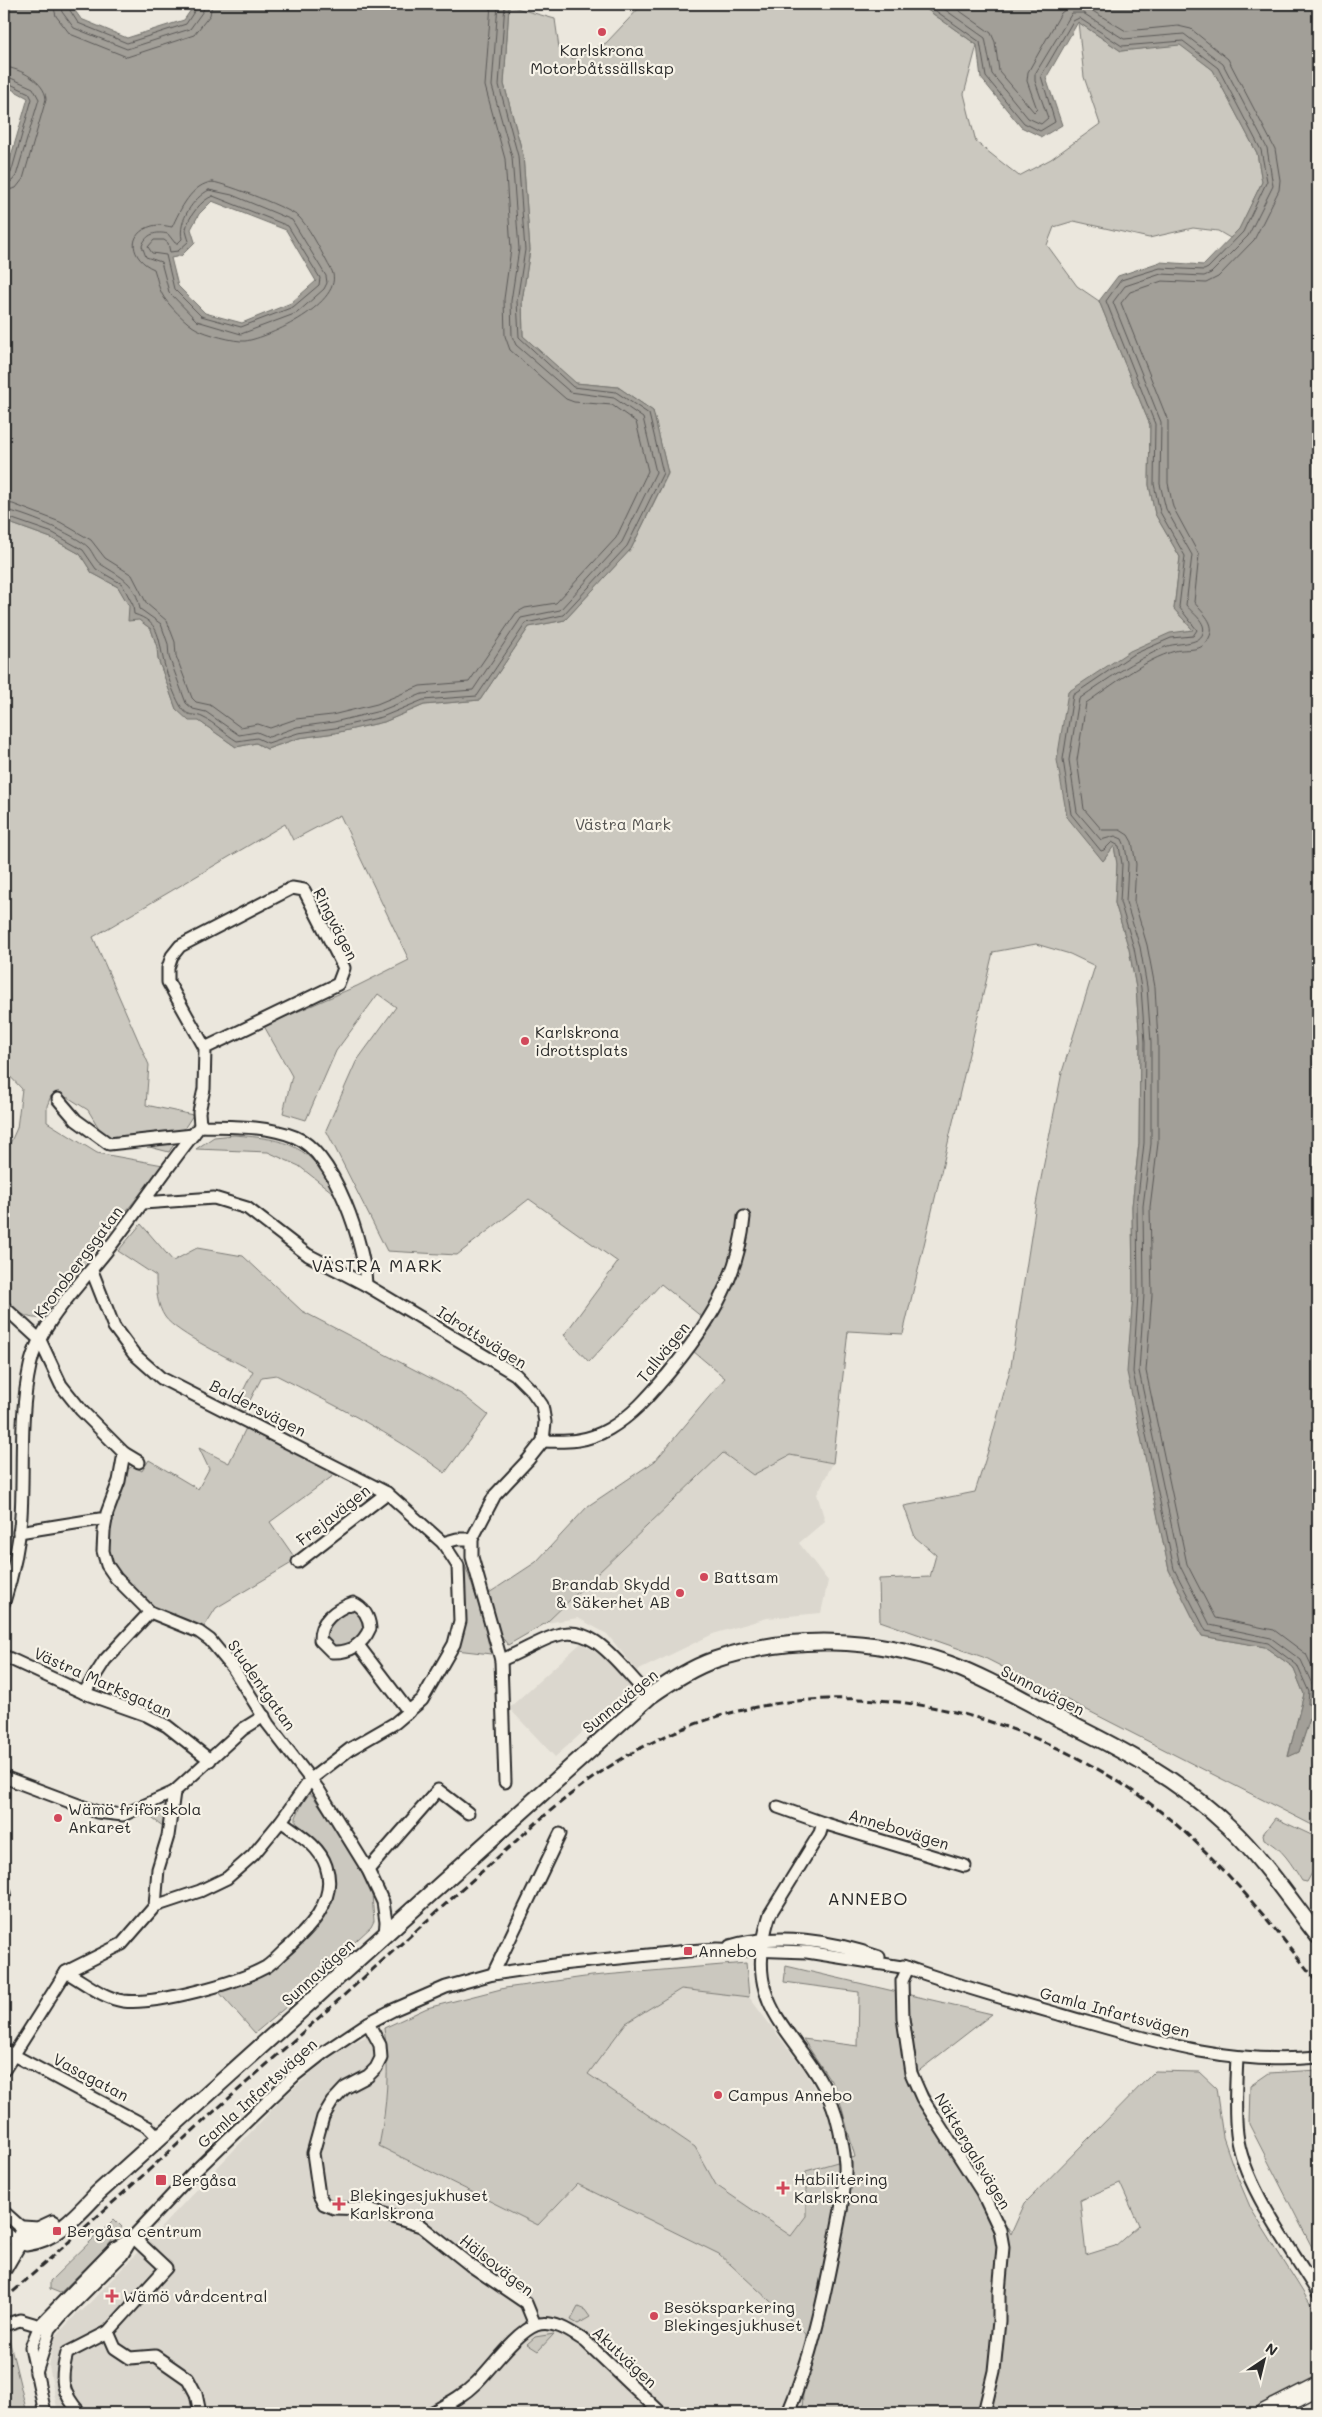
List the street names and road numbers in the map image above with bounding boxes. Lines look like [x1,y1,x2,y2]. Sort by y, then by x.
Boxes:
street label: Ringvägen [309,884,364,964]
street label: Kronobergsgatan [28,1201,127,1322]
street label: Idrottsvägen [433,1301,531,1373]
street label: Tallvägen [632,1317,694,1387]
street label: Baldersvägen [206,1374,310,1441]
street label: Frejavägen [292,1479,374,1550]
street label: Studentgatan [223,1635,301,1734]
street label: Västra Marksgatan [31,1642,176,1721]
street label: Sunnavägen [998,1659,1089,1720]
street label: Sunnavägen [578,1664,662,1737]
street label: Annebovägen [846,1803,952,1854]
street label: Sunnavägen [277,1933,359,2010]
street label: Gamla Infartsvägen [1038,1981,1192,2042]
street label: Gamla Infartsvägen [192,2033,321,2152]
street label: Vasagatan [50,2048,133,2105]
street label: Näktergalsvägen [930,2089,1016,2213]
street label: Hälsovägen [456,2229,539,2300]
street label: Akutvägen [588,2321,662,2392]

